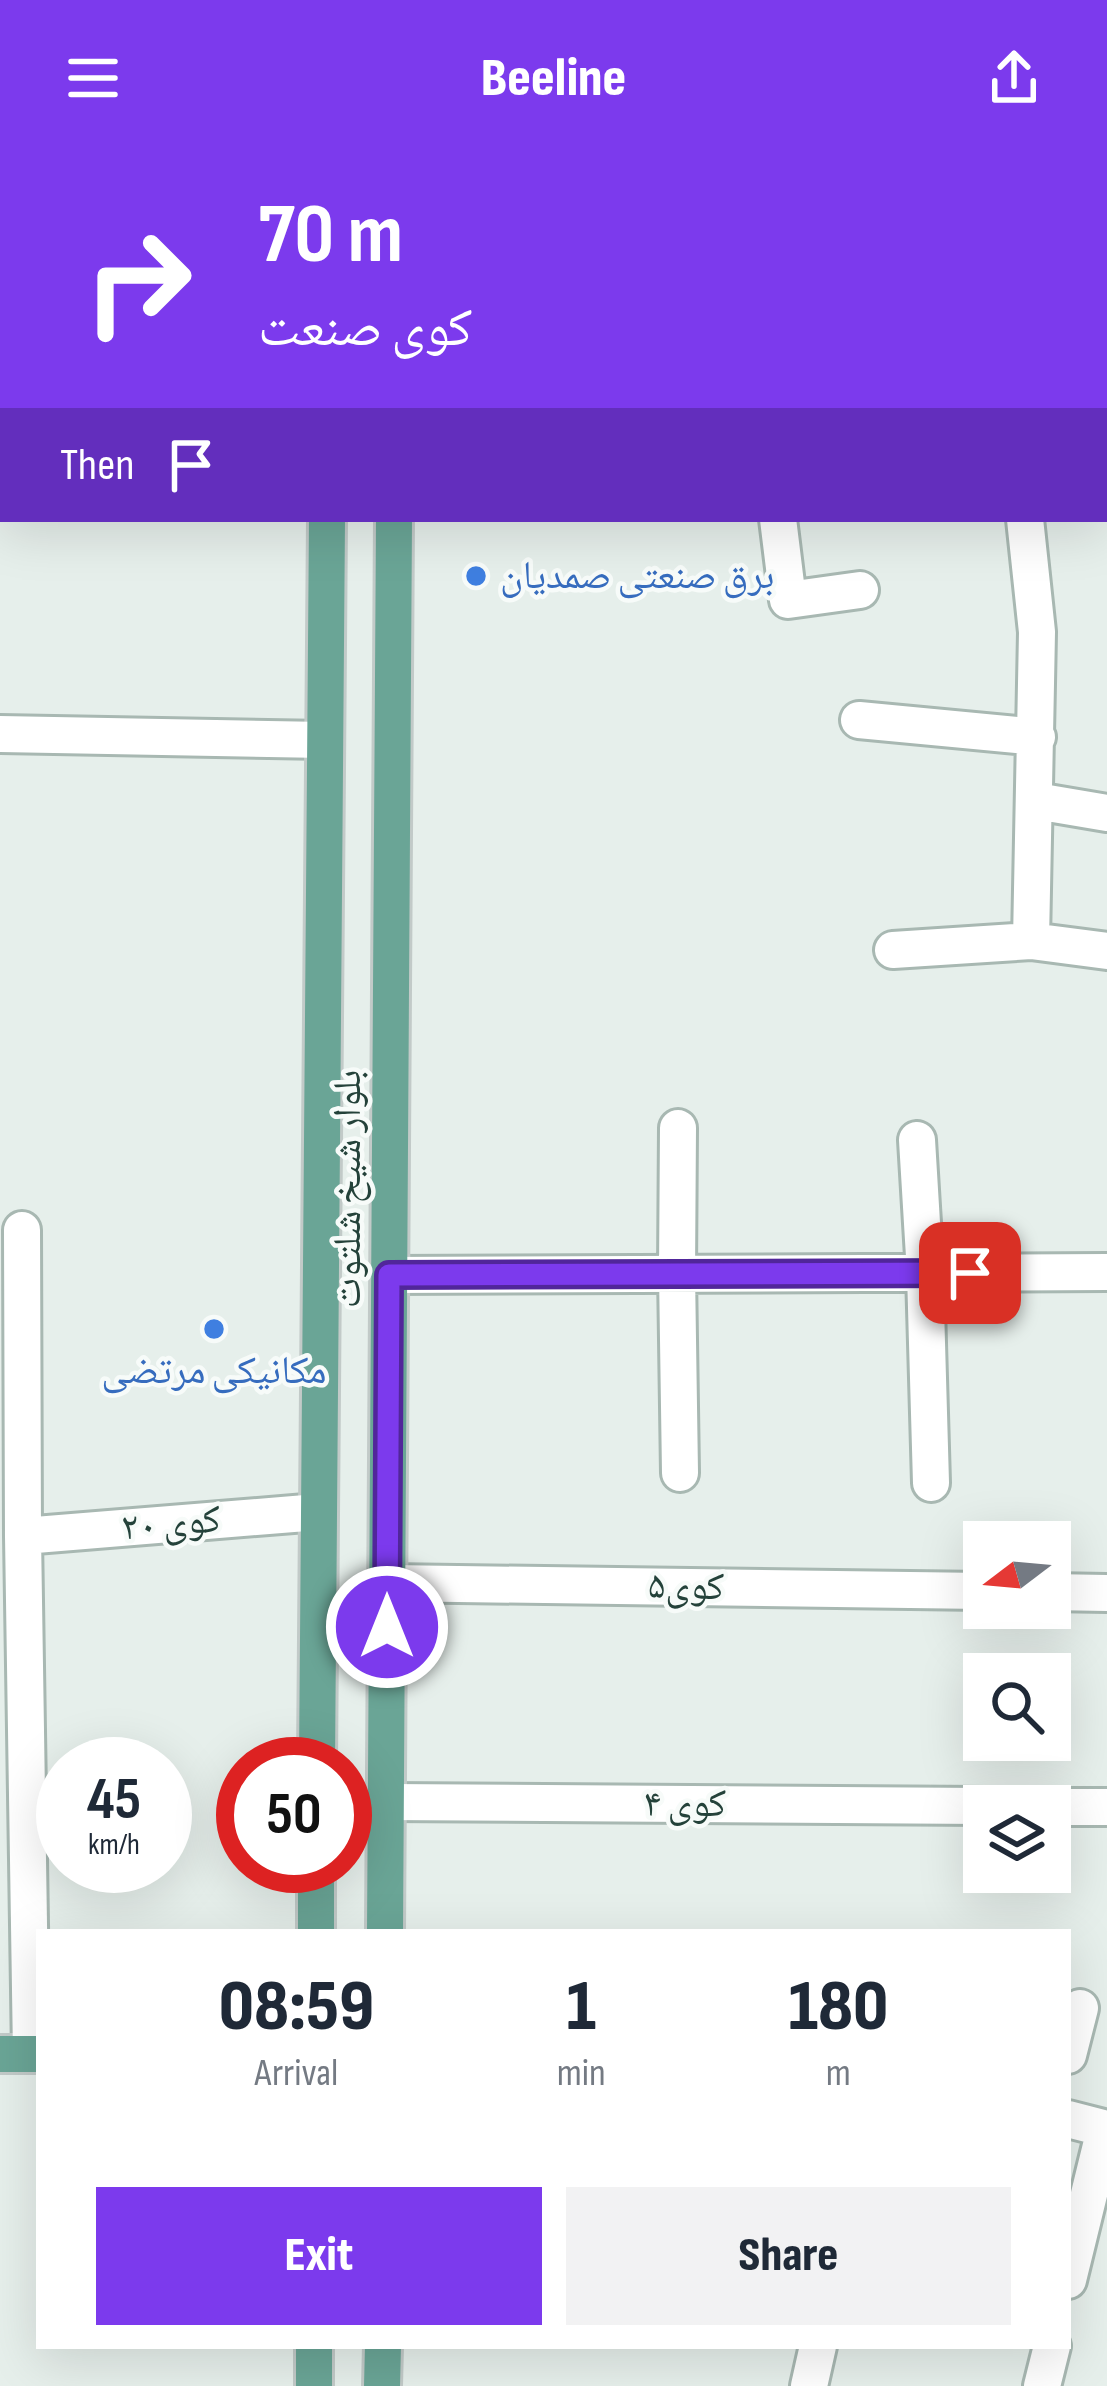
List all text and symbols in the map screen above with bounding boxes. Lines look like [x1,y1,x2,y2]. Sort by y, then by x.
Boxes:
icon: menu [60,45,126,111]
icon: share [981,45,1047,111]
text: Beeline [481,46,626,111]
text: 70 m [258,185,403,286]
icon: right [60,204,216,360]
text: کوی صنعت [258,296,472,361]
icon: arrive [158,432,224,498]
text: Then [60,438,134,493]
place label: برق صنعتی صمدیان [500,553,774,600]
marker: برق صنعتی صمدیان [463,563,489,589]
street label: بلوار شیخ شلتوت [325,1070,372,1308]
pin [919,1222,1021,1324]
icon: arrive [937,1240,1003,1306]
marker: مکانیکی مرتضی [201,1316,227,1342]
place label: مکانیکی مرتضی [101,1348,327,1395]
street label: کوی ۲۰ [119,1496,223,1552]
north arrow [963,1521,1071,1629]
map controls [963,1521,1071,1893]
street label: کوی۵ [648,1563,724,1611]
position arrow [324,1564,450,1690]
button: search [963,1653,1071,1761]
speed limit sign: 50 [216,1737,372,1893]
text: 45 [87,1764,141,1836]
street label: کوی ۴ [644,1781,726,1828]
button: layers [963,1785,1071,1893]
text: km/h [88,1827,140,1863]
text: 08:59 [219,1964,374,2051]
text: 1 [567,1964,596,2051]
text: 180 [788,1964,888,2051]
text: Arrival [254,2050,338,2097]
text: min [557,2050,606,2097]
text: m [826,2050,851,2097]
button: Exit [96,2187,542,2325]
button: Share [566,2187,1011,2325]

